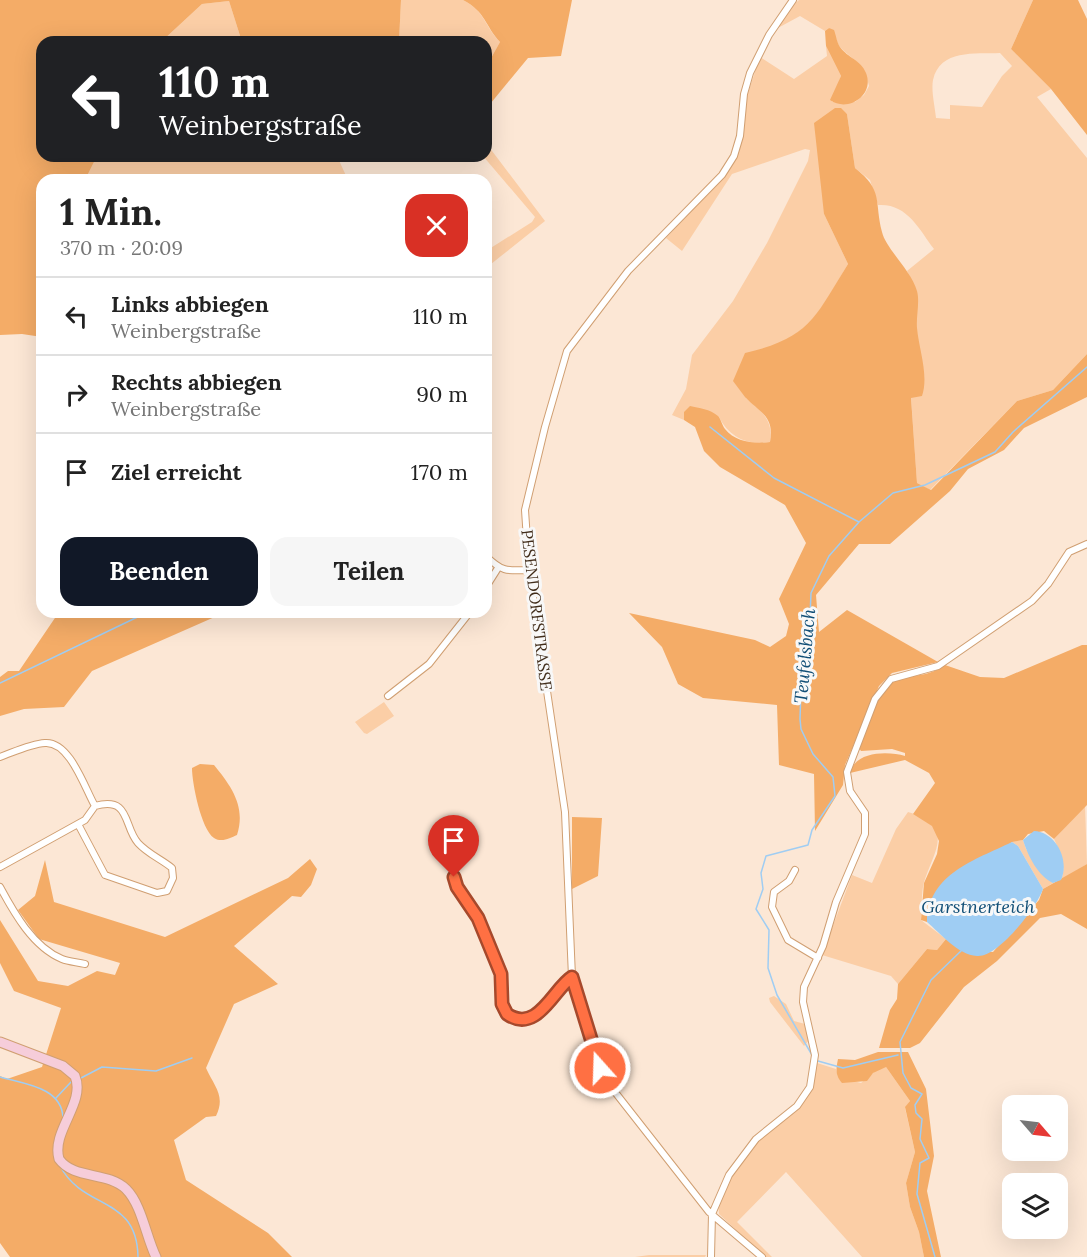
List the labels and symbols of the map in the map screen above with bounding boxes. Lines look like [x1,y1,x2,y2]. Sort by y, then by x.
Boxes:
street label: PESENDORFSTRASSE [517,528,557,692]
water label: Teufelsbach [789,607,820,704]
pin [428,815,479,877]
water label: Garstnerteich [921,895,1035,918]
position arrow [568,1036,632,1100]
north arrow [1002,1095,1068,1161]

